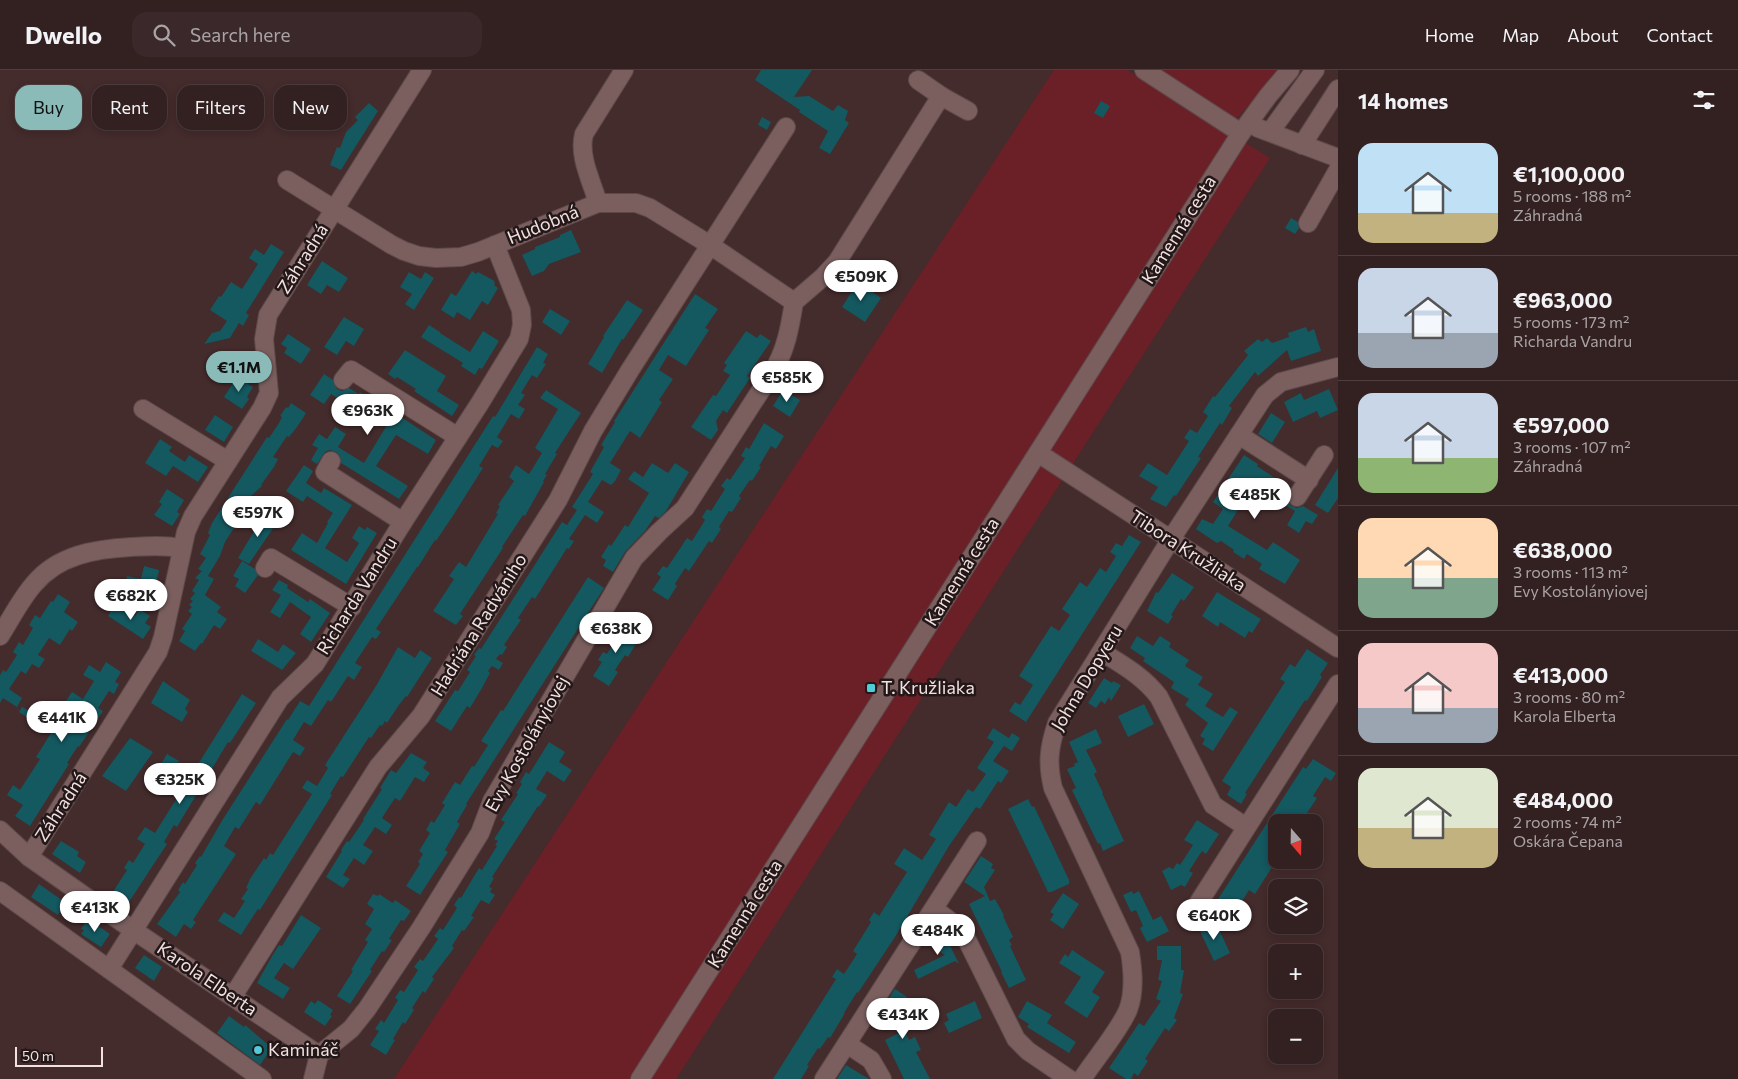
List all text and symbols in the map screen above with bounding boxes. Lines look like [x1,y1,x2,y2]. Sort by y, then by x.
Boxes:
search box [132,12,482,57]
text: Dwello [25,20,102,49]
icon: search [150,21,178,49]
text: Search here [190,23,291,46]
text: Home [1425,24,1474,46]
text: Map [1502,24,1539,46]
text: About [1567,24,1619,46]
text: Contact [1647,24,1713,46]
chip: Buy [15,85,82,130]
chip: Rent [92,85,167,130]
chip: Filters [177,85,264,130]
chip: New [274,85,347,130]
icon: filters [1690,86,1718,114]
text: 14 homes [1358,88,1448,113]
text: €1,100,000 [1513,161,1625,186]
icon: home [1398,163,1458,223]
street label: Kamenná cesta [1136,171,1220,288]
text: 5 rooms · 188 m² [1513,186,1631,205]
street label: Hudobná [504,200,582,248]
text: Záhradná [1513,205,1583,224]
street label: Záhradná [272,219,332,297]
pin: €509K [826,260,896,302]
text: €509K [835,266,887,285]
text: €963,000 [1513,287,1612,312]
icon: home [1398,288,1458,348]
text: 5 rooms · 173 m² [1513,312,1630,331]
text: Richarda Vandru [1513,331,1632,350]
pin: €1.1M [204,350,274,393]
text: €1.1M [217,357,261,376]
pin: €585K [752,360,822,403]
text: €585K [762,367,813,386]
pin: €963K [333,394,403,436]
text: €963K [342,400,394,419]
text: €597,000 [1513,412,1610,437]
icon: home [1398,413,1458,473]
text: 3 rooms · 107 m² [1513,437,1631,456]
text: Záhradná [1513,456,1583,475]
pin: €485K [1220,478,1290,520]
text: €485K [1229,484,1281,503]
pin: €597K [223,496,293,538]
text: €597K [233,502,283,521]
street label: Tibora Kružliaka [1127,505,1251,596]
street label: Kamenná cesta [919,513,1003,630]
street label: Richarda Vandru [311,533,401,658]
text: €638,000 [1513,537,1612,562]
icon: home [1398,538,1458,598]
street label: Hadriána Radvániho [425,549,531,700]
text: 3 rooms · 113 m² [1513,562,1628,581]
pin: €682K [96,578,166,621]
text: Evy Kostolányiovej [1513,581,1648,600]
text: €682K [105,585,157,604]
pin: €638K [581,612,651,654]
text: €638K [590,618,642,637]
street label: Johna Dopyeru [1046,621,1126,734]
text: €413,000 [1513,662,1608,687]
icon: home [1398,663,1458,723]
street label: Evy Kostolányiovej [480,672,573,815]
place label: T. Kružliaka [881,676,975,698]
marker: T. Kružliaka [865,682,877,694]
text: 3 rooms · 80 m² [1513,687,1625,706]
pin: €441K [27,700,97,743]
text: Karola Elberta [1513,706,1616,725]
text: €441K [38,707,86,726]
pin: €325K [145,762,215,805]
street label: Záhradná [30,768,91,845]
text: €325K [155,769,205,788]
text: €484,000 [1513,787,1613,812]
icon: home [1398,788,1458,848]
text: 2 rooms · 74 m² [1513,812,1622,831]
north arrow [1268,814,1322,869]
map controls [1268,814,1323,1064]
text: Oskára Čepana [1513,831,1623,850]
street label: Kamenná cesta [702,855,786,972]
button: layers [1268,879,1323,934]
pin: €413K [60,890,130,933]
text: €413K [71,897,119,916]
pin: €640K [1179,898,1249,941]
text: €640K [1188,905,1240,924]
pin: €484K [903,914,973,956]
text: €484K [912,920,964,939]
street label: Karola Elberta [153,937,262,1020]
button: + [1268,944,1323,999]
pin: €434K [868,998,938,1040]
text: €434K [877,1004,929,1023]
button: − [1268,1009,1323,1064]
place label: Kamináč [268,1038,338,1060]
scale bar [15,1044,102,1067]
marker: Kamináč [252,1044,264,1056]
text: 50 m [22,1047,54,1064]

